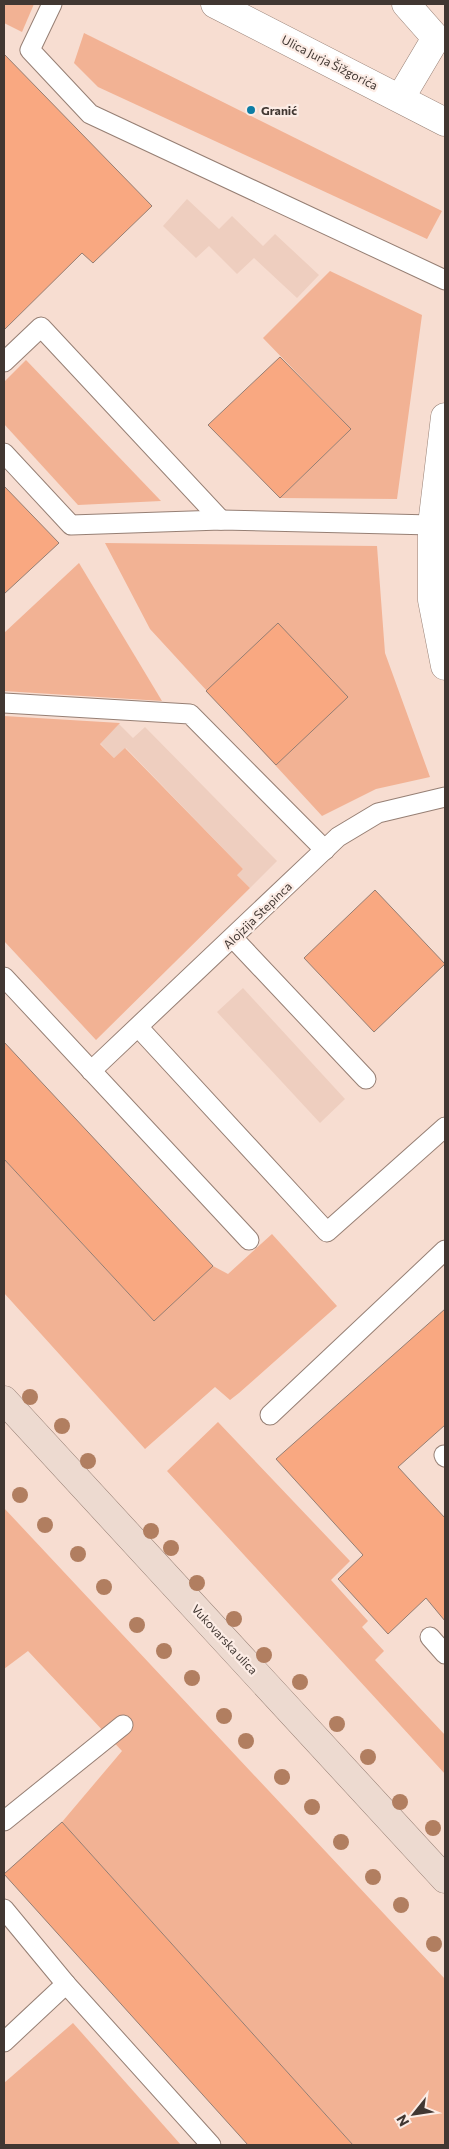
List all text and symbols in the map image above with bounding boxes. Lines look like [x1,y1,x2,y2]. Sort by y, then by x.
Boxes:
street label: Ulica Jurja Šižgorića [279,32,380,93]
place label: Granić [261,103,297,117]
marker: Granić [245,104,257,116]
street label: Alojzija Stepinca [220,879,294,951]
street label: Vukovarska ulica [189,1601,261,1677]
north arrow [389,2089,439,2139]
text: N [392,2112,412,2130]

